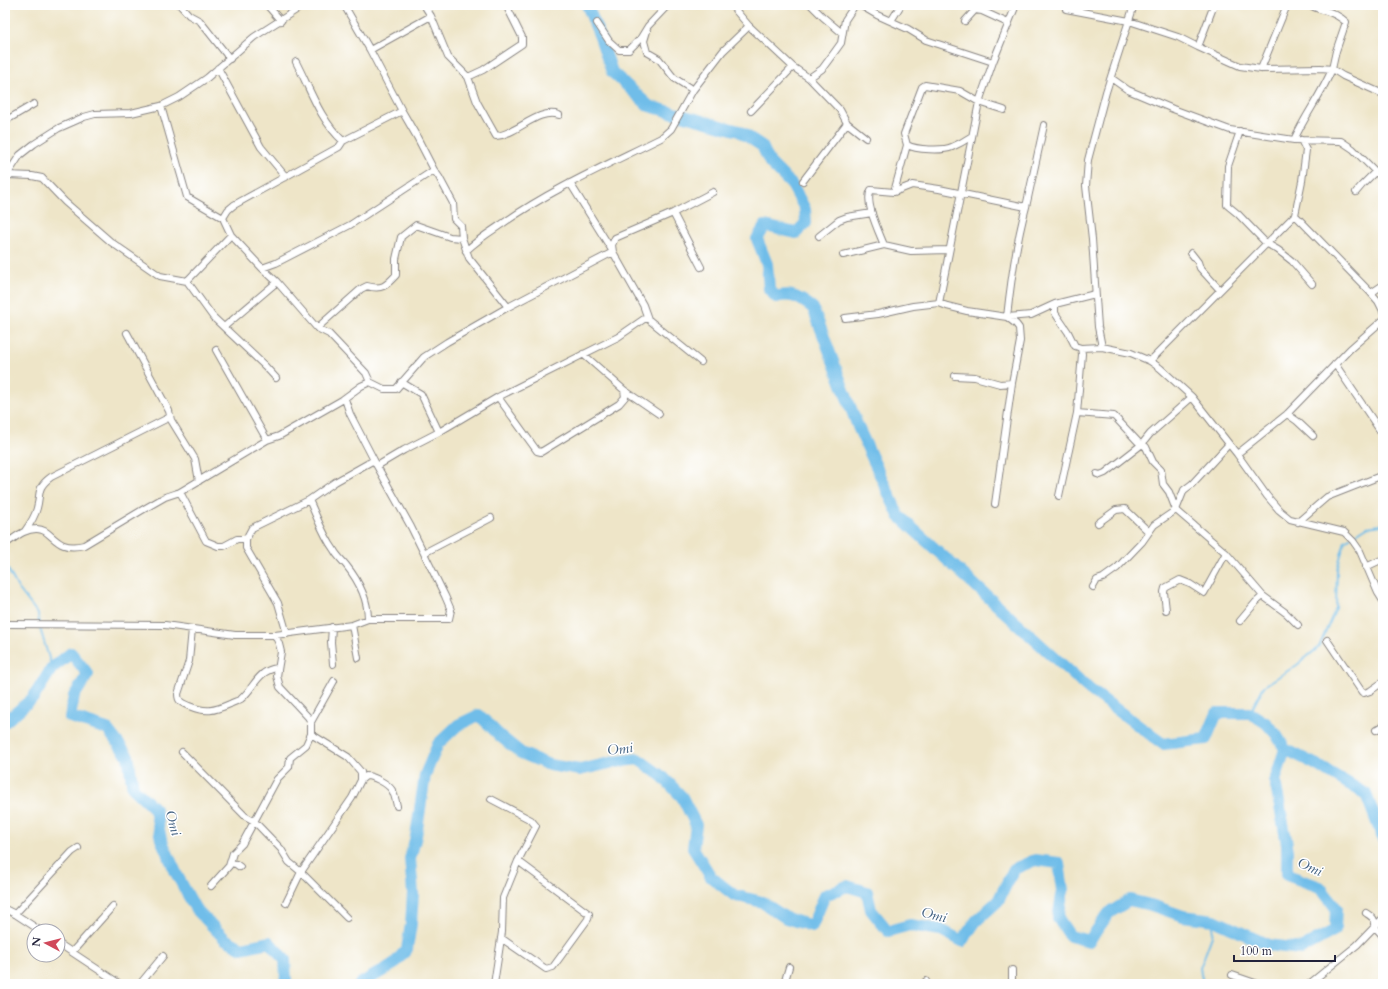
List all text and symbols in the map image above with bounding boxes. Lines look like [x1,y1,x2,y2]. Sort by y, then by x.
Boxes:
water label: Omi [606,738,634,760]
water label: Omi [160,808,186,838]
water label: Omi [1294,853,1326,881]
water label: Omi [919,903,949,927]
north arrow [26,923,66,963]
text: N [29,936,45,947]
scale bar [1234,937,1335,963]
text: 100 m [1240,943,1273,959]

